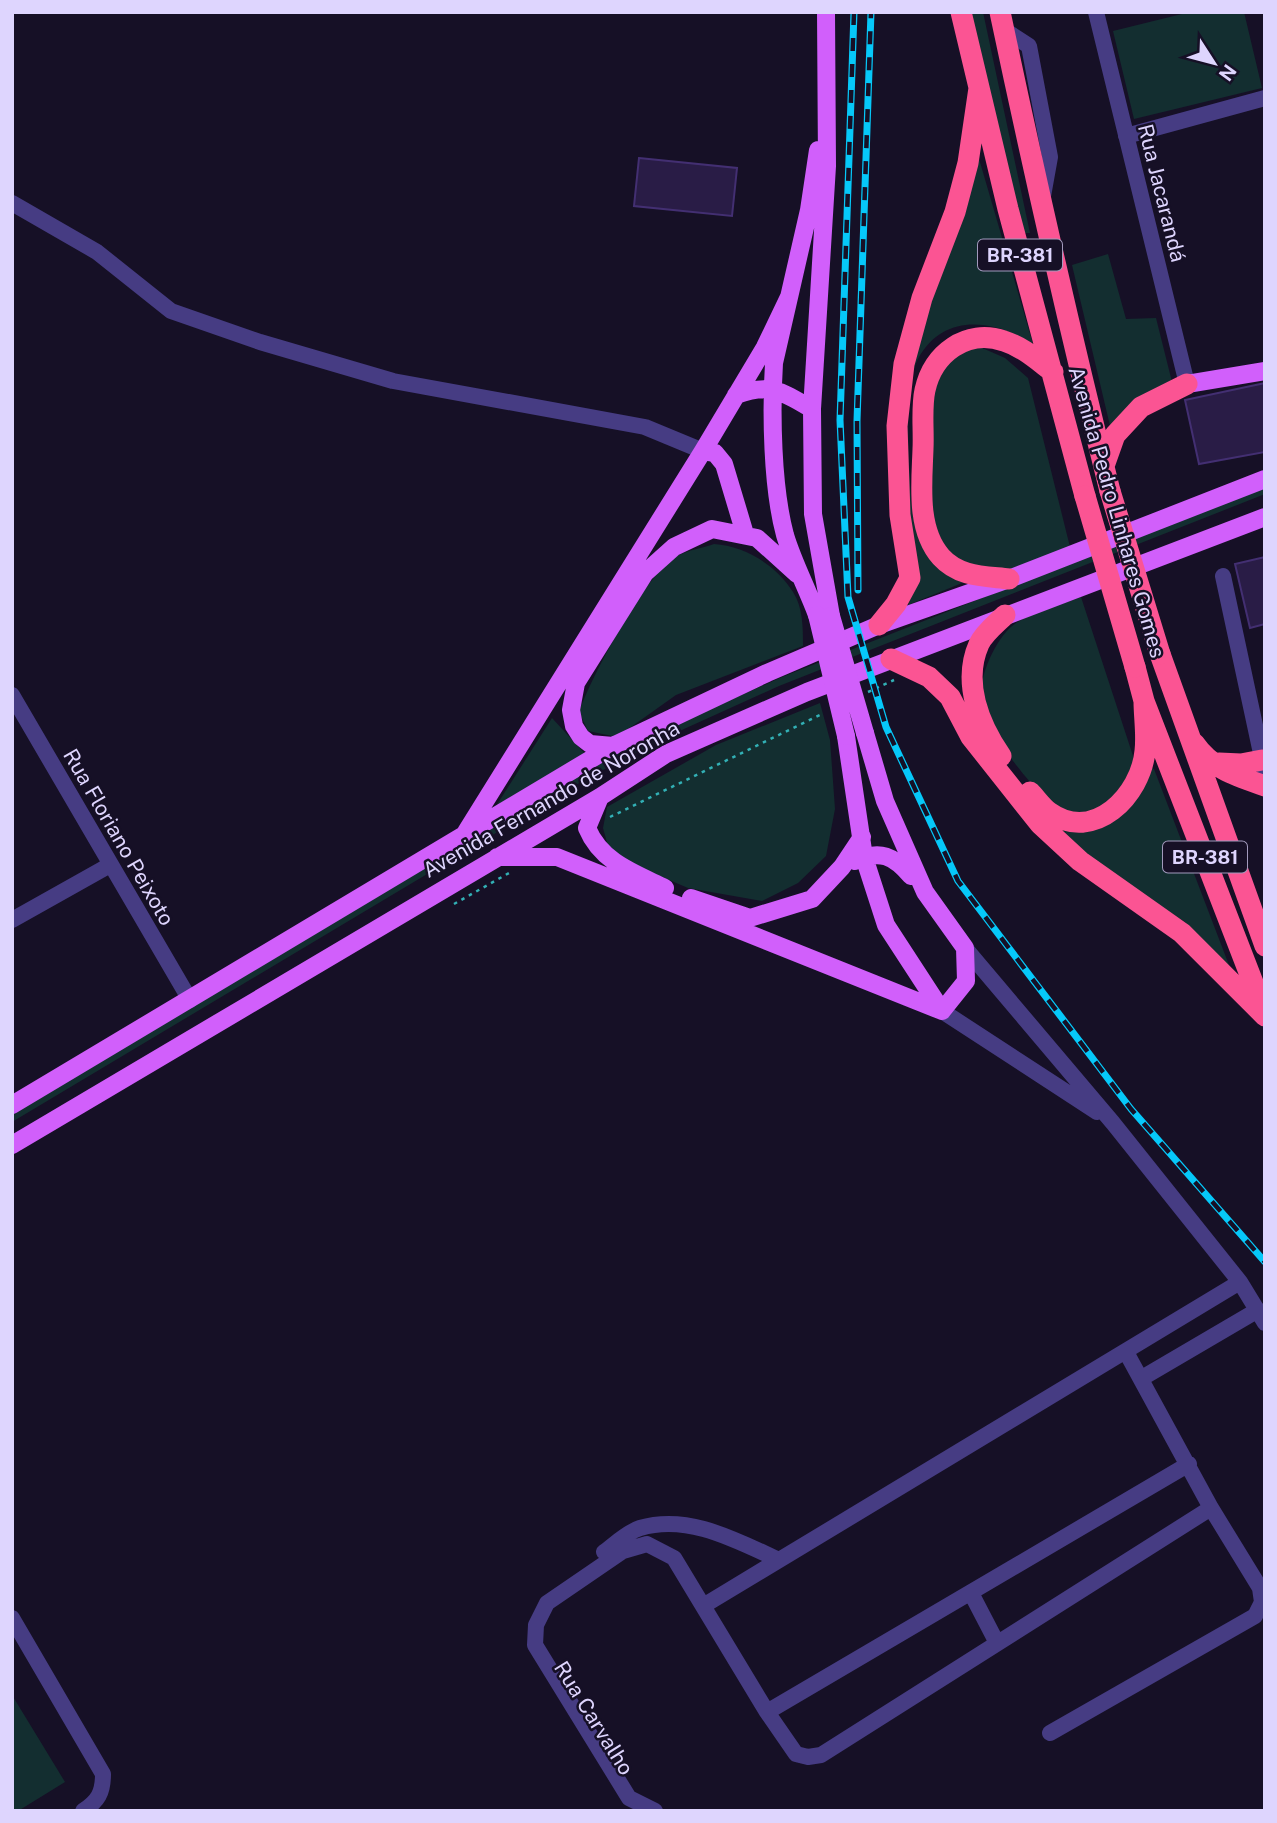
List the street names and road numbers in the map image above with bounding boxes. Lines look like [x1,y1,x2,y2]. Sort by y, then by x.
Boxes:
street label: Rua Jacarandá [1133,121,1191,265]
road number: BR-381 [978,240,1062,270]
street label: Avenida Pedro Linhares Gomes [1063,364,1171,660]
street label: Avenida Fernando de Noronha [418,715,684,883]
street label: Rua Floriano Peixoto [58,744,180,930]
road number: BR-381 [1163,842,1247,872]
street label: Rua Carvalho [549,1656,639,1780]

